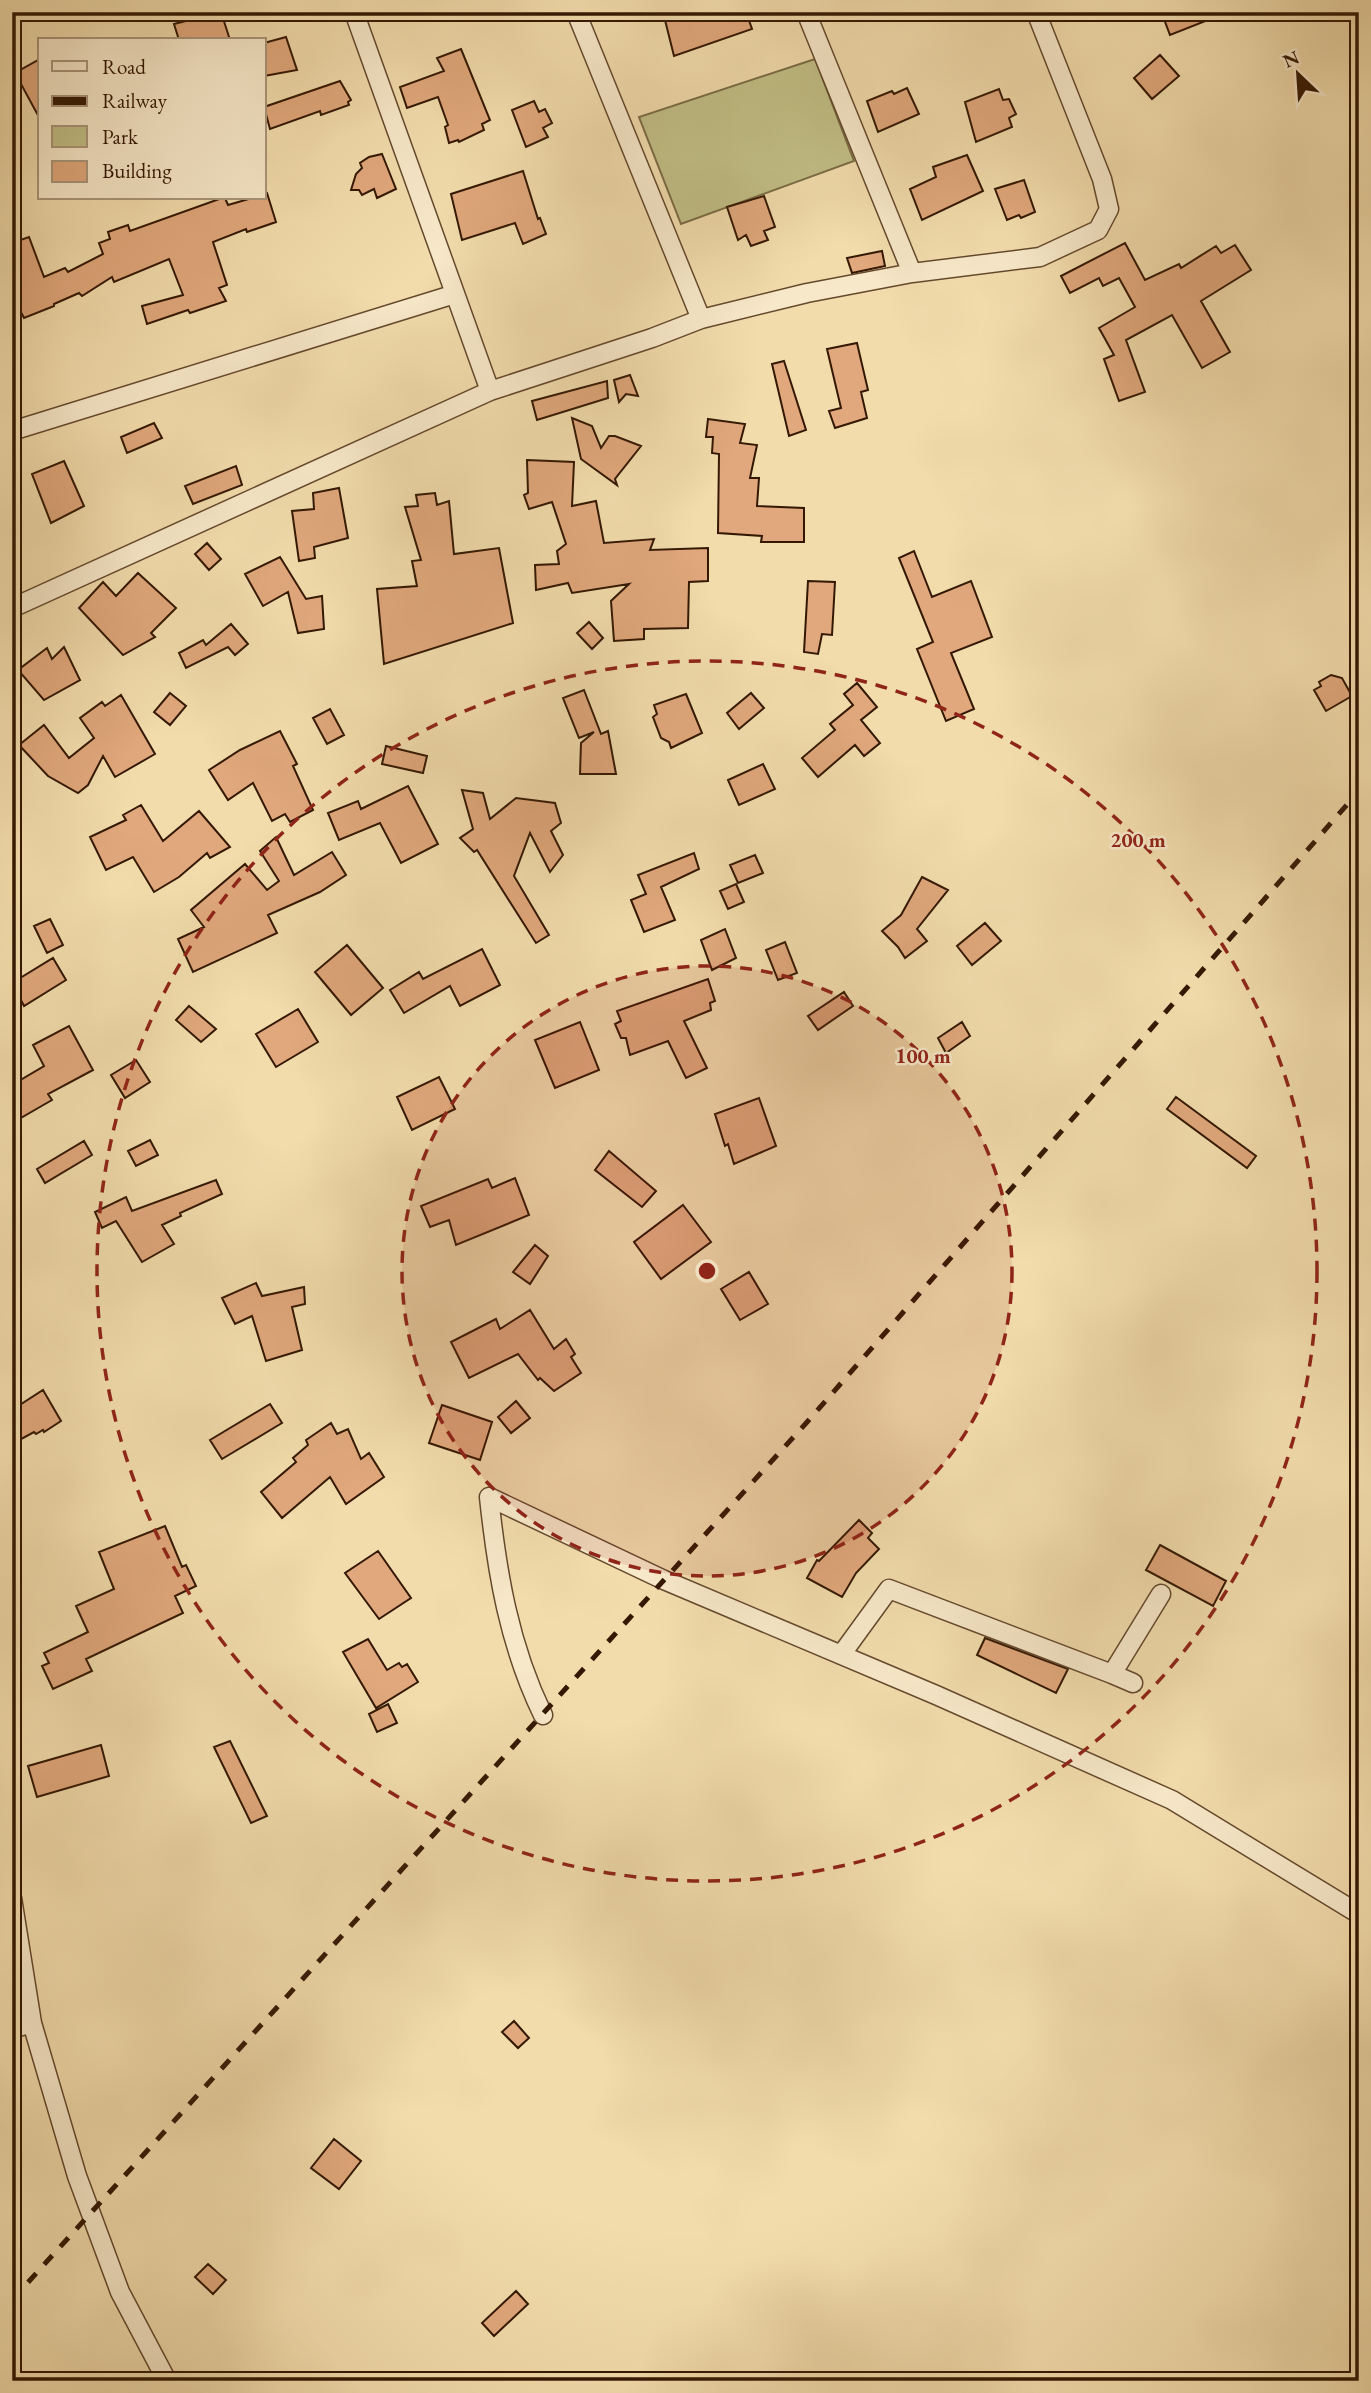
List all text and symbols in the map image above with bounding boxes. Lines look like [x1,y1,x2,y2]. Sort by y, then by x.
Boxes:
legend [38,38,266,200]
north arrow [1262,38,1332,108]
text: N [1279,44,1304,74]
text: Road [102,53,146,80]
text: Railway [102,87,168,114]
text: Park [102,123,139,150]
text: Building [102,157,172,184]
text: 200 m [1110,826,1166,853]
text: 100 m [895,1042,951,1069]
centre of rings [695,1259,719,1283]

